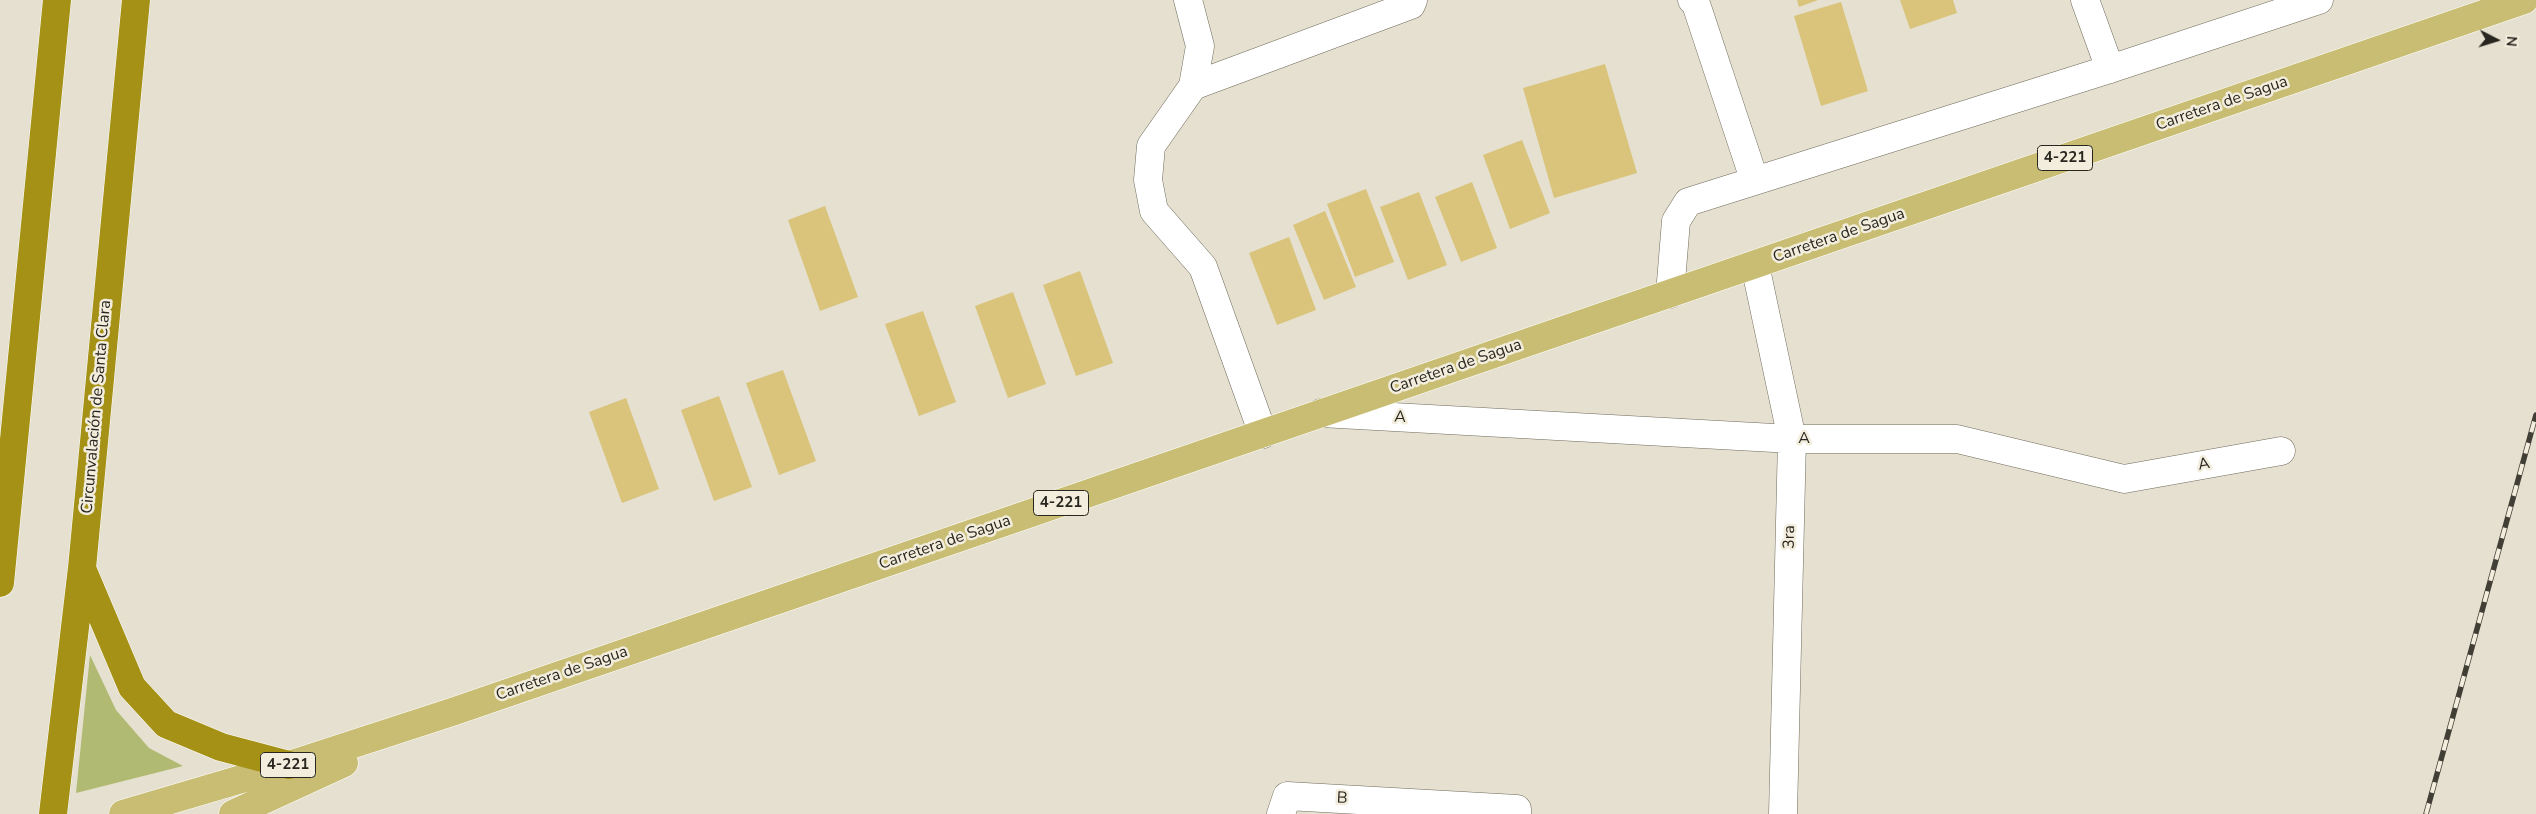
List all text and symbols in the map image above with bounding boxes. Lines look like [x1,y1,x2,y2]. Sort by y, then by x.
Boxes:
north arrow [2471,15,2521,65]
text: N [2502,35,2521,47]
street label: Carretera de Sagua [2154,72,2290,136]
road number: 4-221 [2038,146,2092,170]
street label: Carretera de Sagua [1771,204,1907,268]
street label: Circunvalación de Santa Clara [78,299,116,515]
street label: Carretera de Sagua [1388,335,1524,399]
street label: A [1394,408,1406,428]
street label: A [1798,429,1810,449]
street label: A [2197,455,2211,475]
road number: 4-221 [1034,490,1088,516]
street label: Carretera de Sagua [877,511,1013,575]
street label: 3ra [1780,525,1800,549]
street label: Carretera de Sagua [494,642,630,706]
road number: 4-221 [260,752,316,778]
street label: B [1336,789,1348,809]

